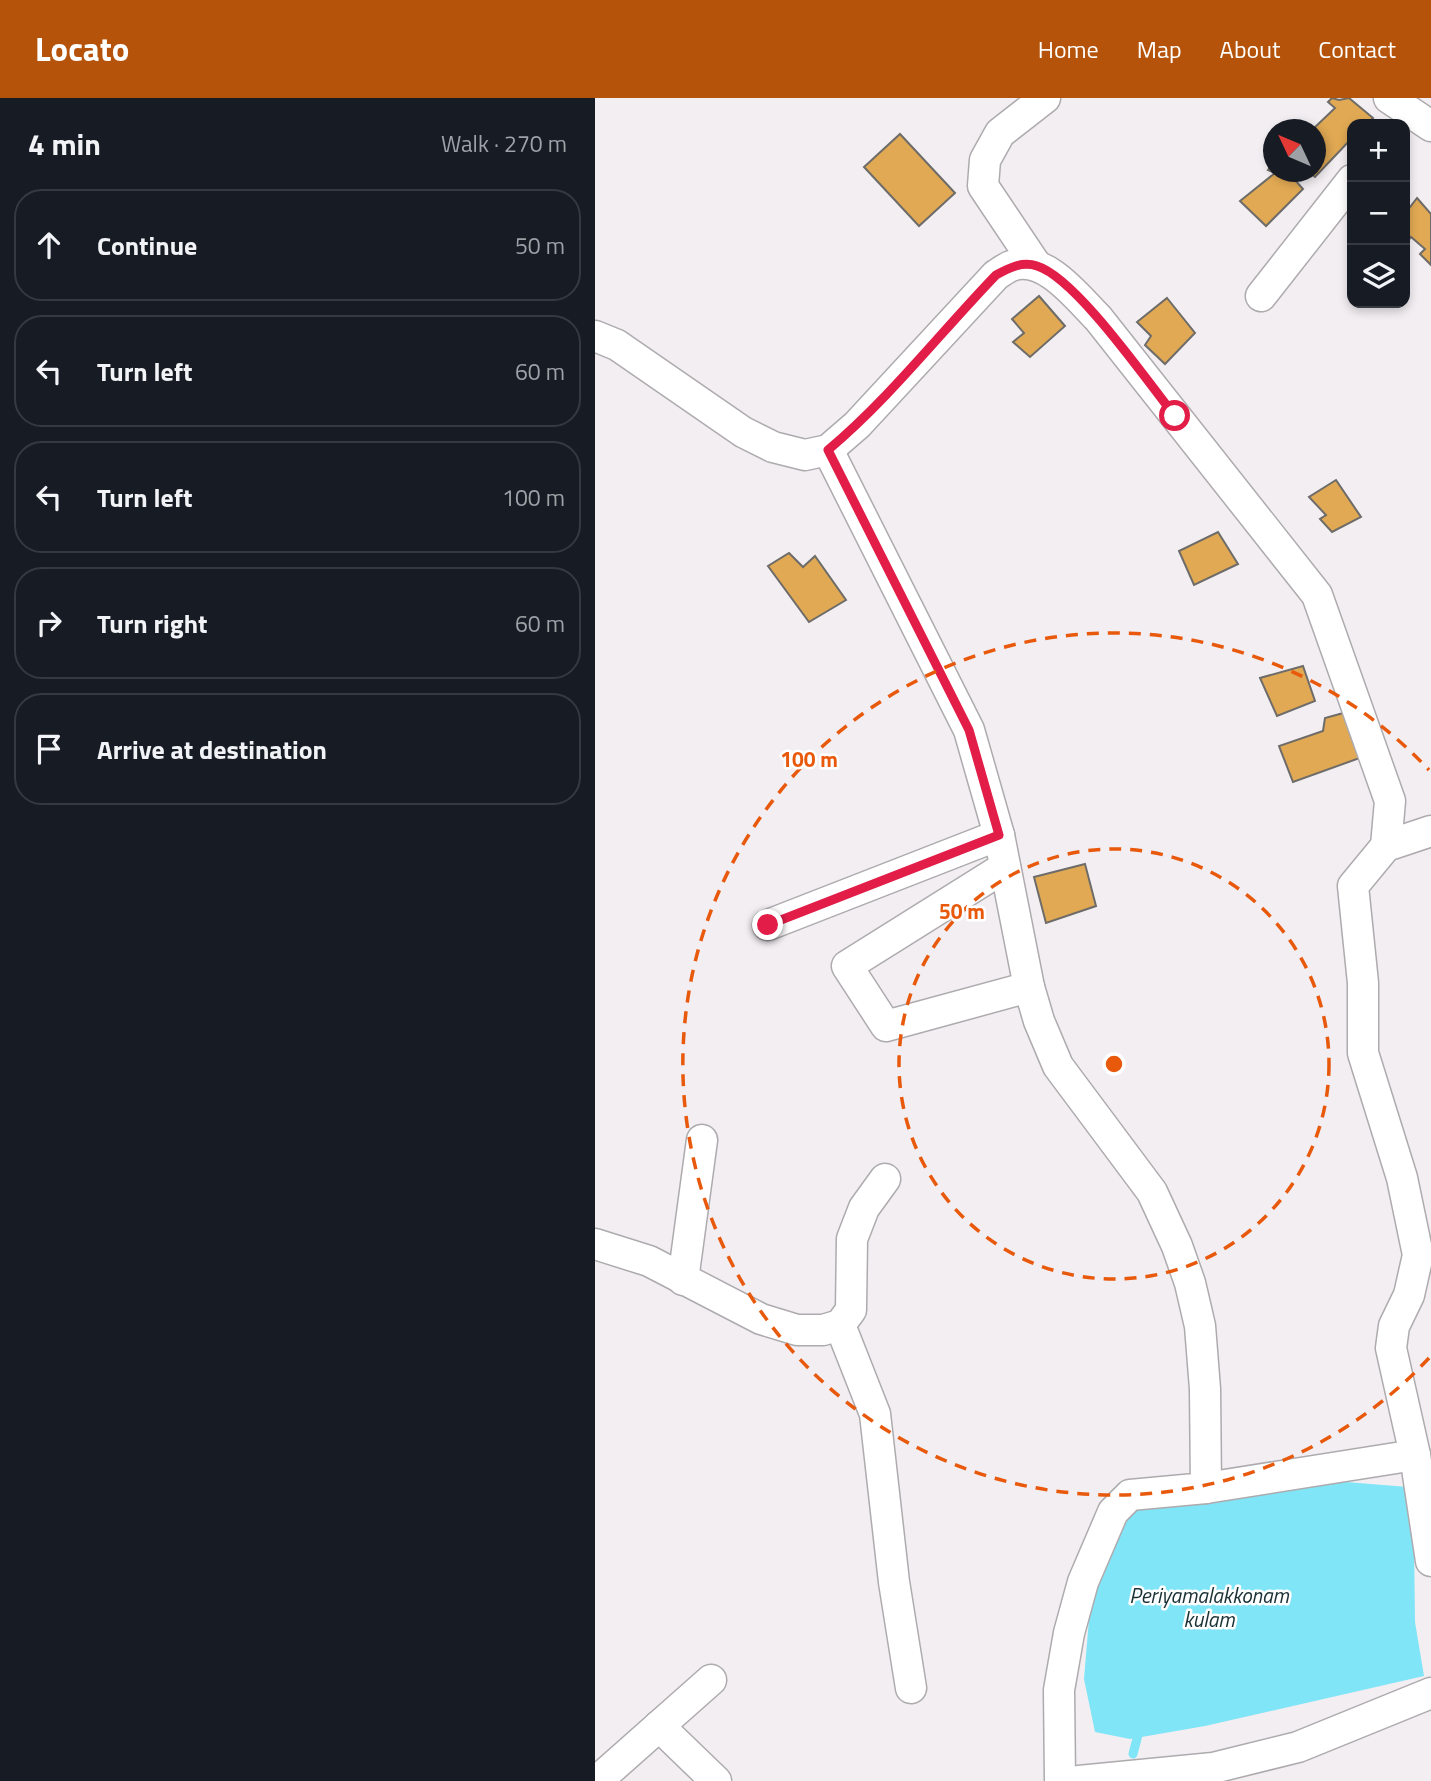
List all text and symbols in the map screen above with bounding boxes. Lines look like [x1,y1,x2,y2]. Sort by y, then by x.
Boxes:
text: Locato [35,24,129,74]
text: Home [1038,31,1099,67]
text: Map [1137,31,1182,67]
text: About [1220,31,1280,67]
text: Contact [1318,31,1396,67]
north arrow [1263,119,1326,182]
map controls [1347,119,1410,308]
button: + [1347,119,1410,182]
text: 4 min [28,121,101,167]
text: Walk · 270 m [441,126,567,161]
button: − [1347,182,1410,245]
icon: ahead [30,226,68,264]
text: Continue [97,226,197,265]
text: 50 m [515,228,565,263]
button: layers [1347,245,1410,308]
icon: left [30,352,68,390]
text: Turn left [97,352,192,391]
text: 60 m [515,354,565,389]
route start [1159,400,1190,431]
icon: left [30,478,68,516]
text: Turn left [97,478,192,517]
text: 100 m [502,480,565,515]
icon: right [30,604,68,642]
text: Turn right [97,604,208,643]
text: 60 m [515,606,565,641]
icon: arrive [30,730,68,768]
text: Arrive at destination [97,730,327,769]
text: 100 m [780,743,838,775]
text: 50 m [939,895,985,927]
route end [752,909,783,940]
centre of rings [1102,1052,1126,1076]
water label: Periyamalakkonam kulam [1129,1579,1290,1635]

